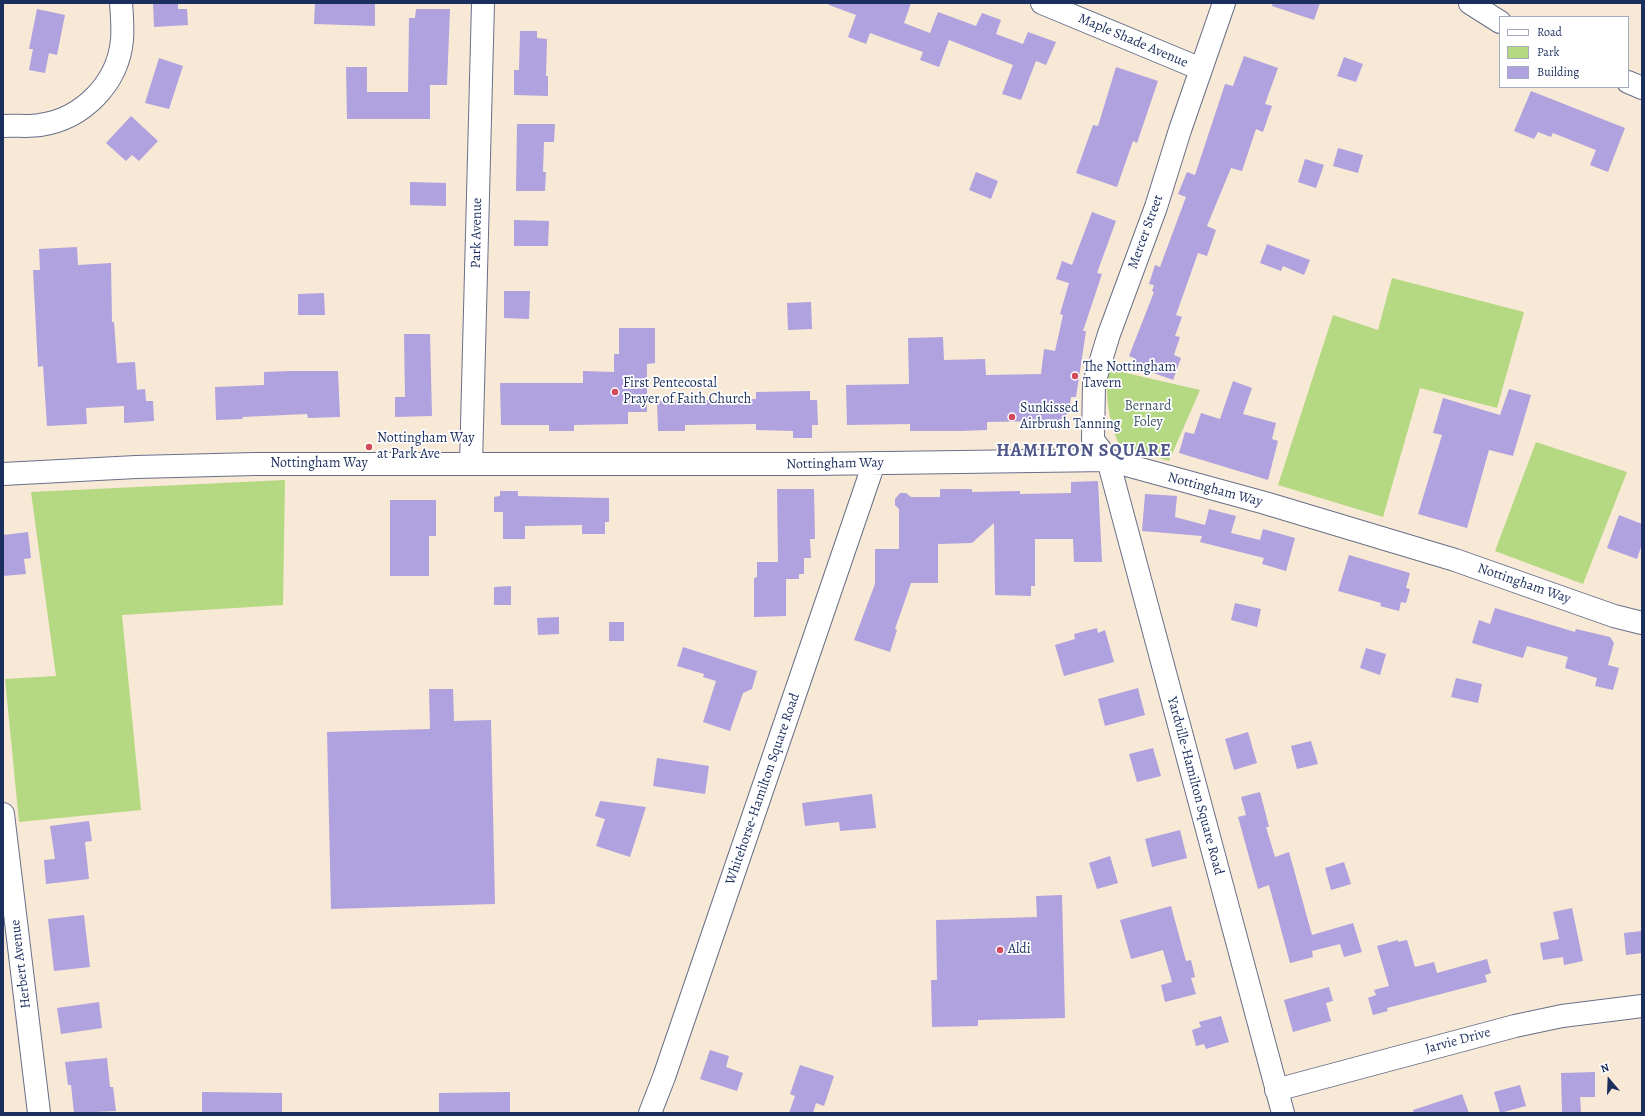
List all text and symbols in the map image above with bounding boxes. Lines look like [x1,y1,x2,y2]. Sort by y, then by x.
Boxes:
street label: Maple Shade Avenue [1076,10,1190,72]
legend [1499,16,1629,88]
text: Road [1537,24,1562,40]
text: Park [1537,44,1560,60]
text: Building [1537,64,1579,80]
street label: Mercer Street [1125,193,1167,271]
street label: Park Avenue [468,197,486,269]
place label: The Nottingham Tavern [1083,360,1176,392]
marker: The Nottingham Tavern [1070,371,1080,381]
place label: First Pentecostal Prayer of Faith Church [623,376,751,408]
marker: First Pentecostal Prayer of Faith Church [610,387,620,397]
park label: Bernard Foley [1125,399,1171,432]
place label: Sunkissed Airbrush Tanning [1020,401,1121,434]
marker: Sunkissed Airbrush Tanning [1007,412,1017,422]
place label: Nottingham Way at Park Ave [377,431,474,464]
district label: HAMILTON SQUARE [996,441,1172,463]
marker: Nottingham Way at Park Ave [364,442,374,452]
street label: Nottingham Way [786,455,884,473]
street label: Nottingham Way [270,456,368,472]
street label: Nottingham Way [1166,469,1264,511]
street label: Nottingham Way [1475,560,1573,608]
street label: Whitehorse-Hamilton Square Road [722,691,804,887]
street label: Yardville-Hamilton Square Road [1163,695,1227,877]
street label: Herbert Avenue [7,918,35,1010]
place label: Aldi [1008,942,1031,958]
marker: Aldi [995,945,1005,955]
street label: Jarvie Drive [1424,1024,1492,1058]
north arrow [1589,1060,1629,1100]
text: N [1599,1060,1611,1077]

